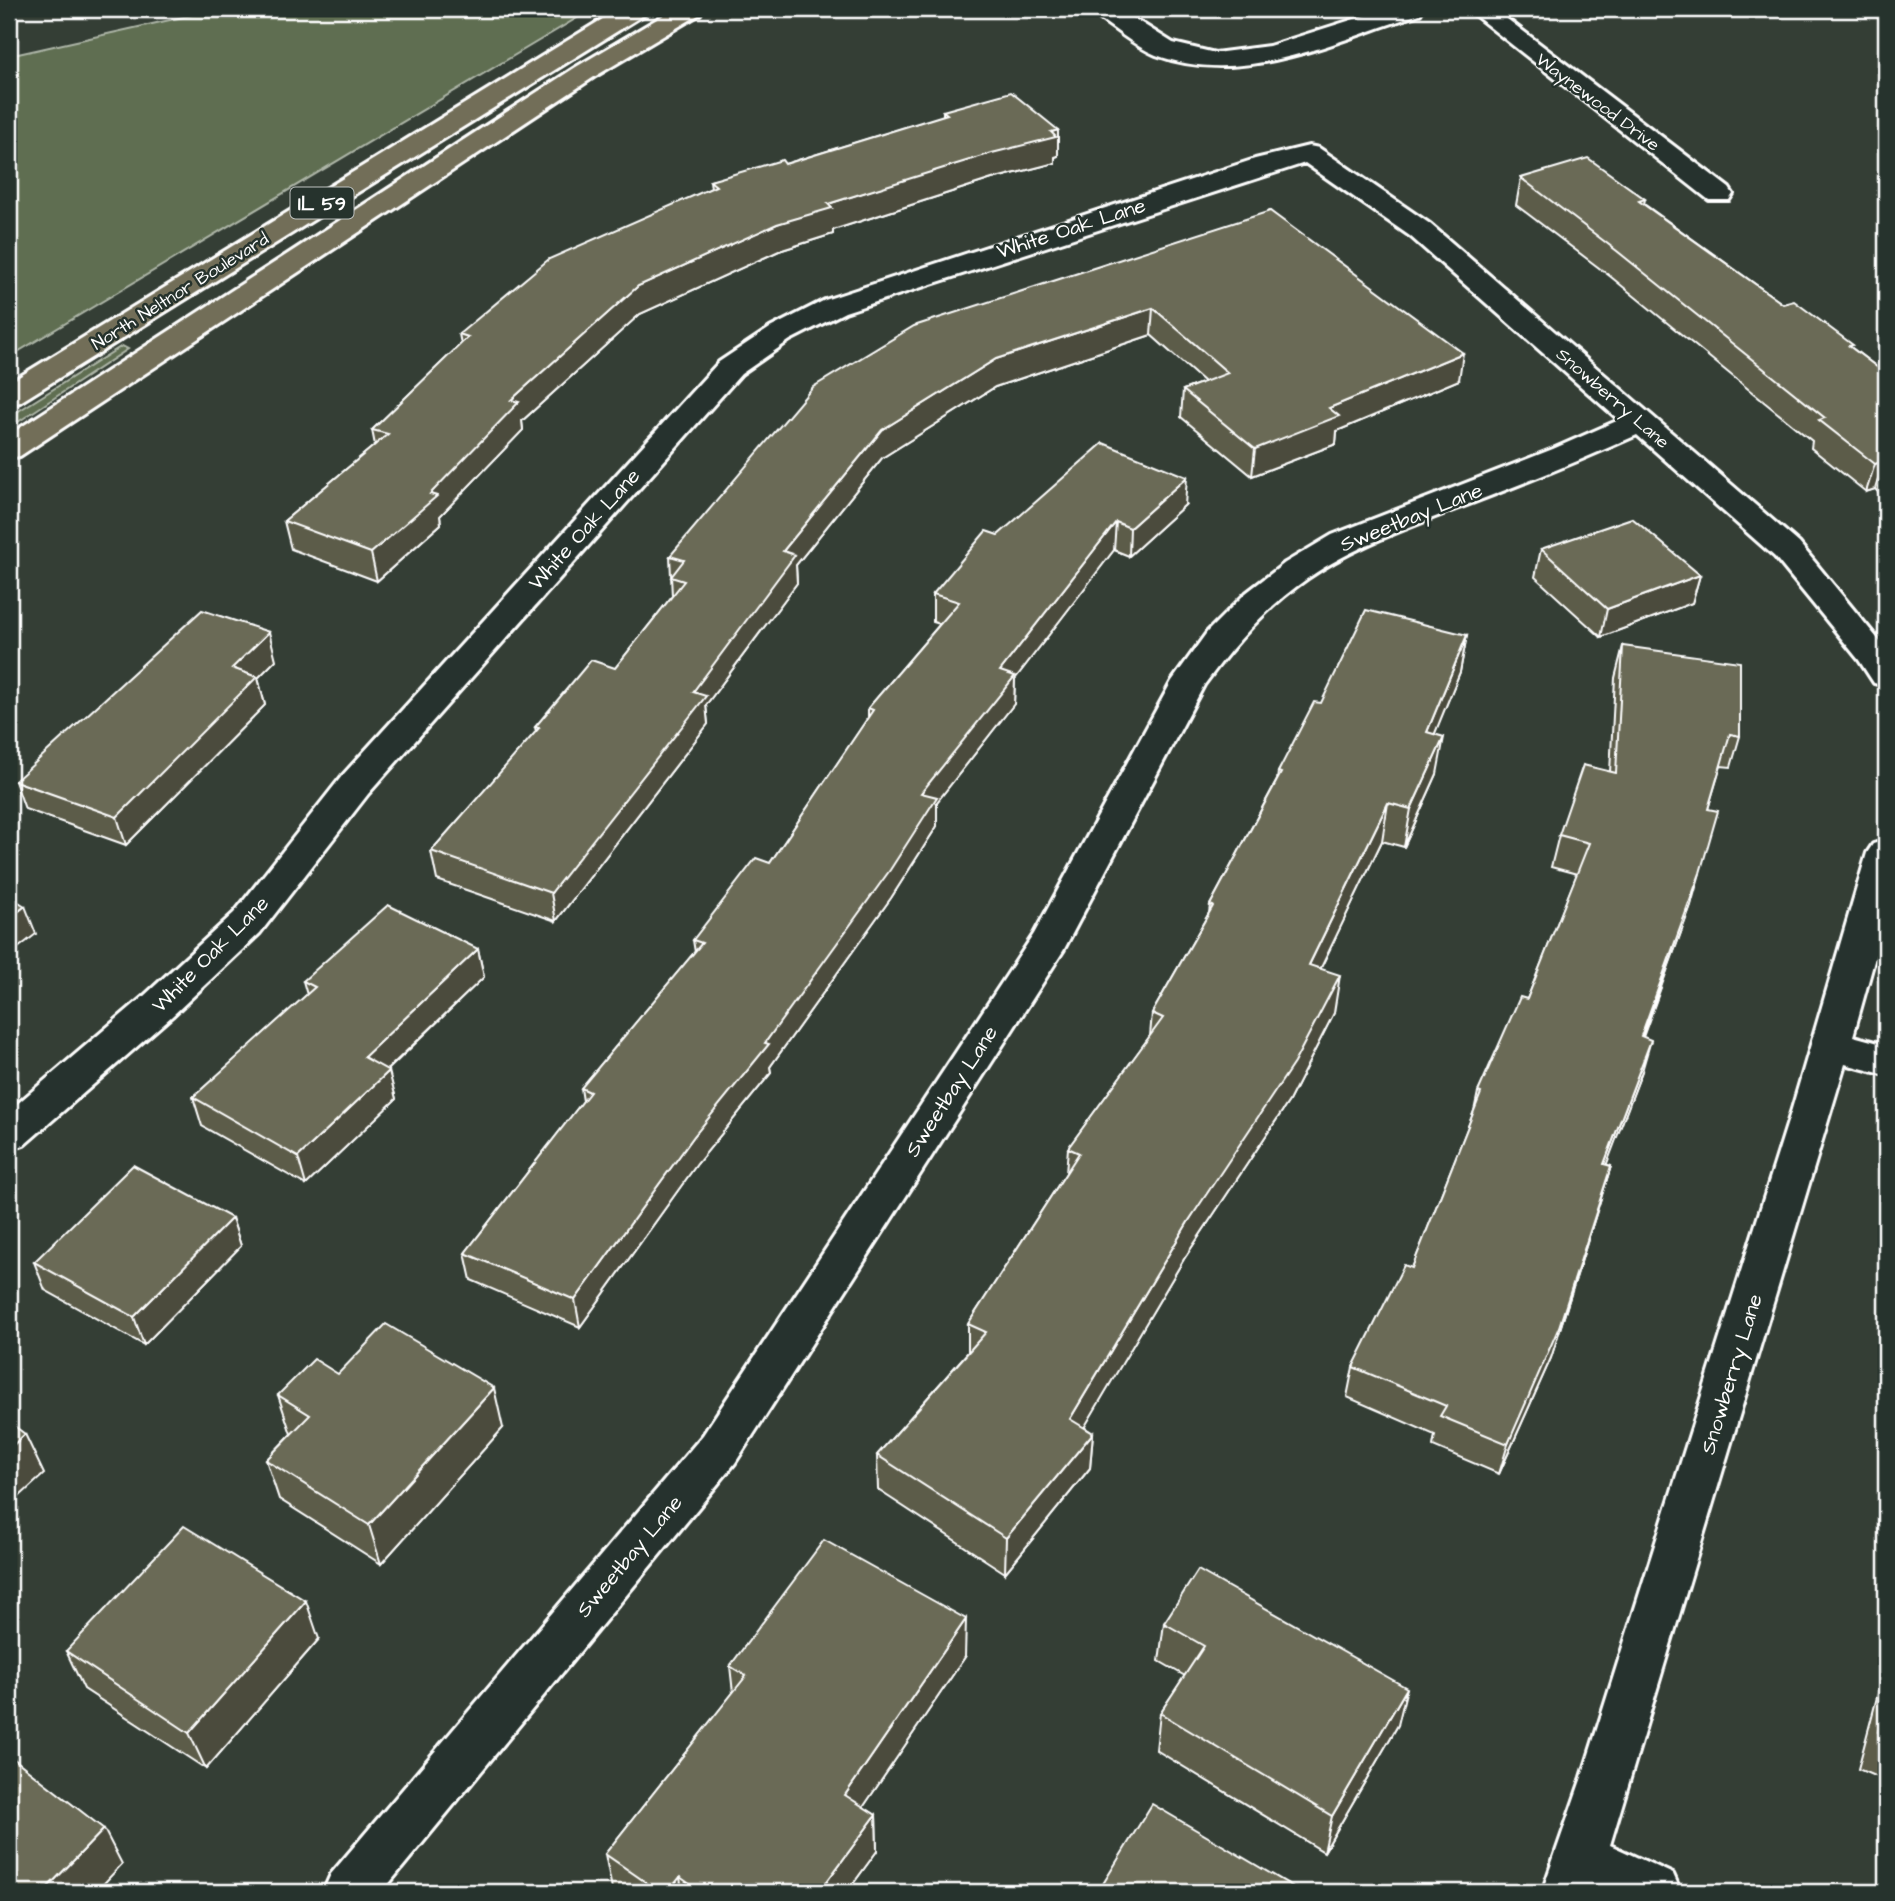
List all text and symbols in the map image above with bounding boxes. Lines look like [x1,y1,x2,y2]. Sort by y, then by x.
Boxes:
street label: Waynewood Drive [1530,47,1665,158]
road number: IL 59 [290,188,354,218]
street label: White Oak Lane [993,191,1149,266]
street label: North Neltnor Boulevard [87,227,274,356]
street label: Snowberry Lane [1550,342,1675,455]
street label: White Oak Lane [522,462,647,597]
street label: Sweetbay Lane [1336,476,1487,561]
street label: White Oak Lane [145,889,275,1019]
street label: Sweetbay Lane [898,1020,1006,1164]
street label: Snowberry Lane [1693,1290,1772,1458]
street label: Sweetbay Lane [570,1489,691,1625]

